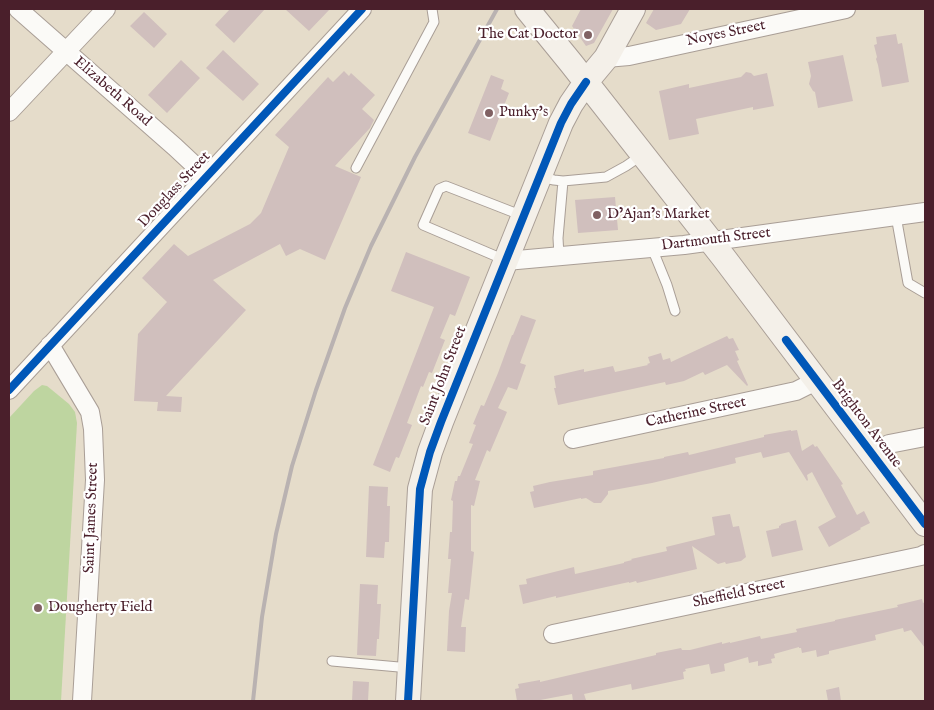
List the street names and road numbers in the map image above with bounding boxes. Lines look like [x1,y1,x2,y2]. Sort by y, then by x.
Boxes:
street label: Noyes Street [685,17,767,51]
street label: Elizabeth Road [69,53,155,131]
street label: Douglass Street [135,148,215,232]
street label: Dartmouth Street [660,224,772,256]
street label: Saint John Street [417,324,471,428]
street label: Brighton Avenue [827,376,905,472]
street label: Catherine Street [644,394,748,432]
street label: Saint James Street [81,462,103,574]
street label: Sheffield Street [691,575,787,613]

